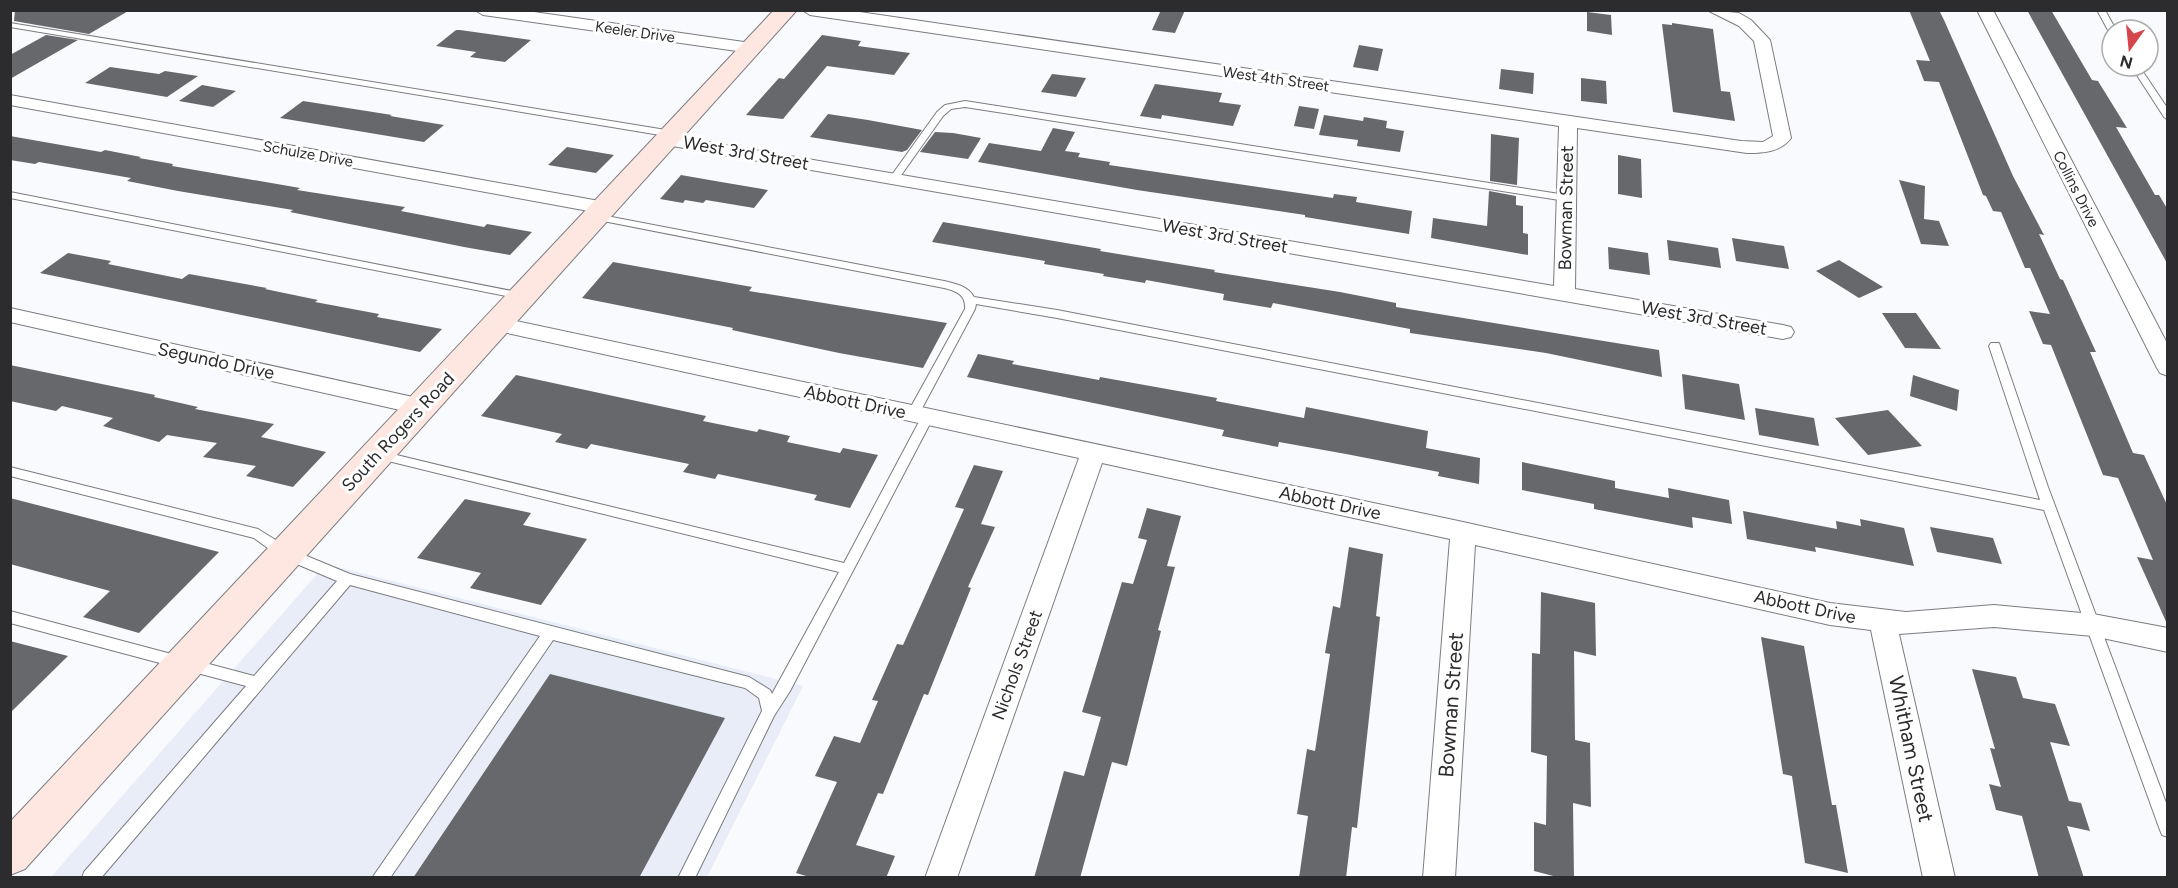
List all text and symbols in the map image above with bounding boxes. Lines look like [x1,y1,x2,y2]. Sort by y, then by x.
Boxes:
street label: Keeler Drive [594,17,676,47]
north arrow [2100,18,2160,78]
text: N [2118,51,2135,73]
street label: West 4th Street [1222,63,1331,95]
street label: West 3rd Street [681,131,811,175]
street label: Schulze Drive [261,137,355,171]
street label: Bowman Street [1554,145,1578,271]
street label: Collins Drive [2049,148,2103,230]
street label: West 3rd Street [1160,214,1290,258]
street label: West 3rd Street [1639,296,1769,340]
street label: Segundo Drive [156,338,276,384]
street label: South Rogers Road [337,368,459,496]
street label: Abbott Drive [802,380,908,424]
street label: Abbott Drive [1277,481,1383,525]
street label: Abbott Drive [1752,585,1858,629]
street label: Nichols Street [987,607,1047,723]
street label: Bowman Street [1433,631,1468,778]
street label: Whitham Street [1884,673,1939,824]

